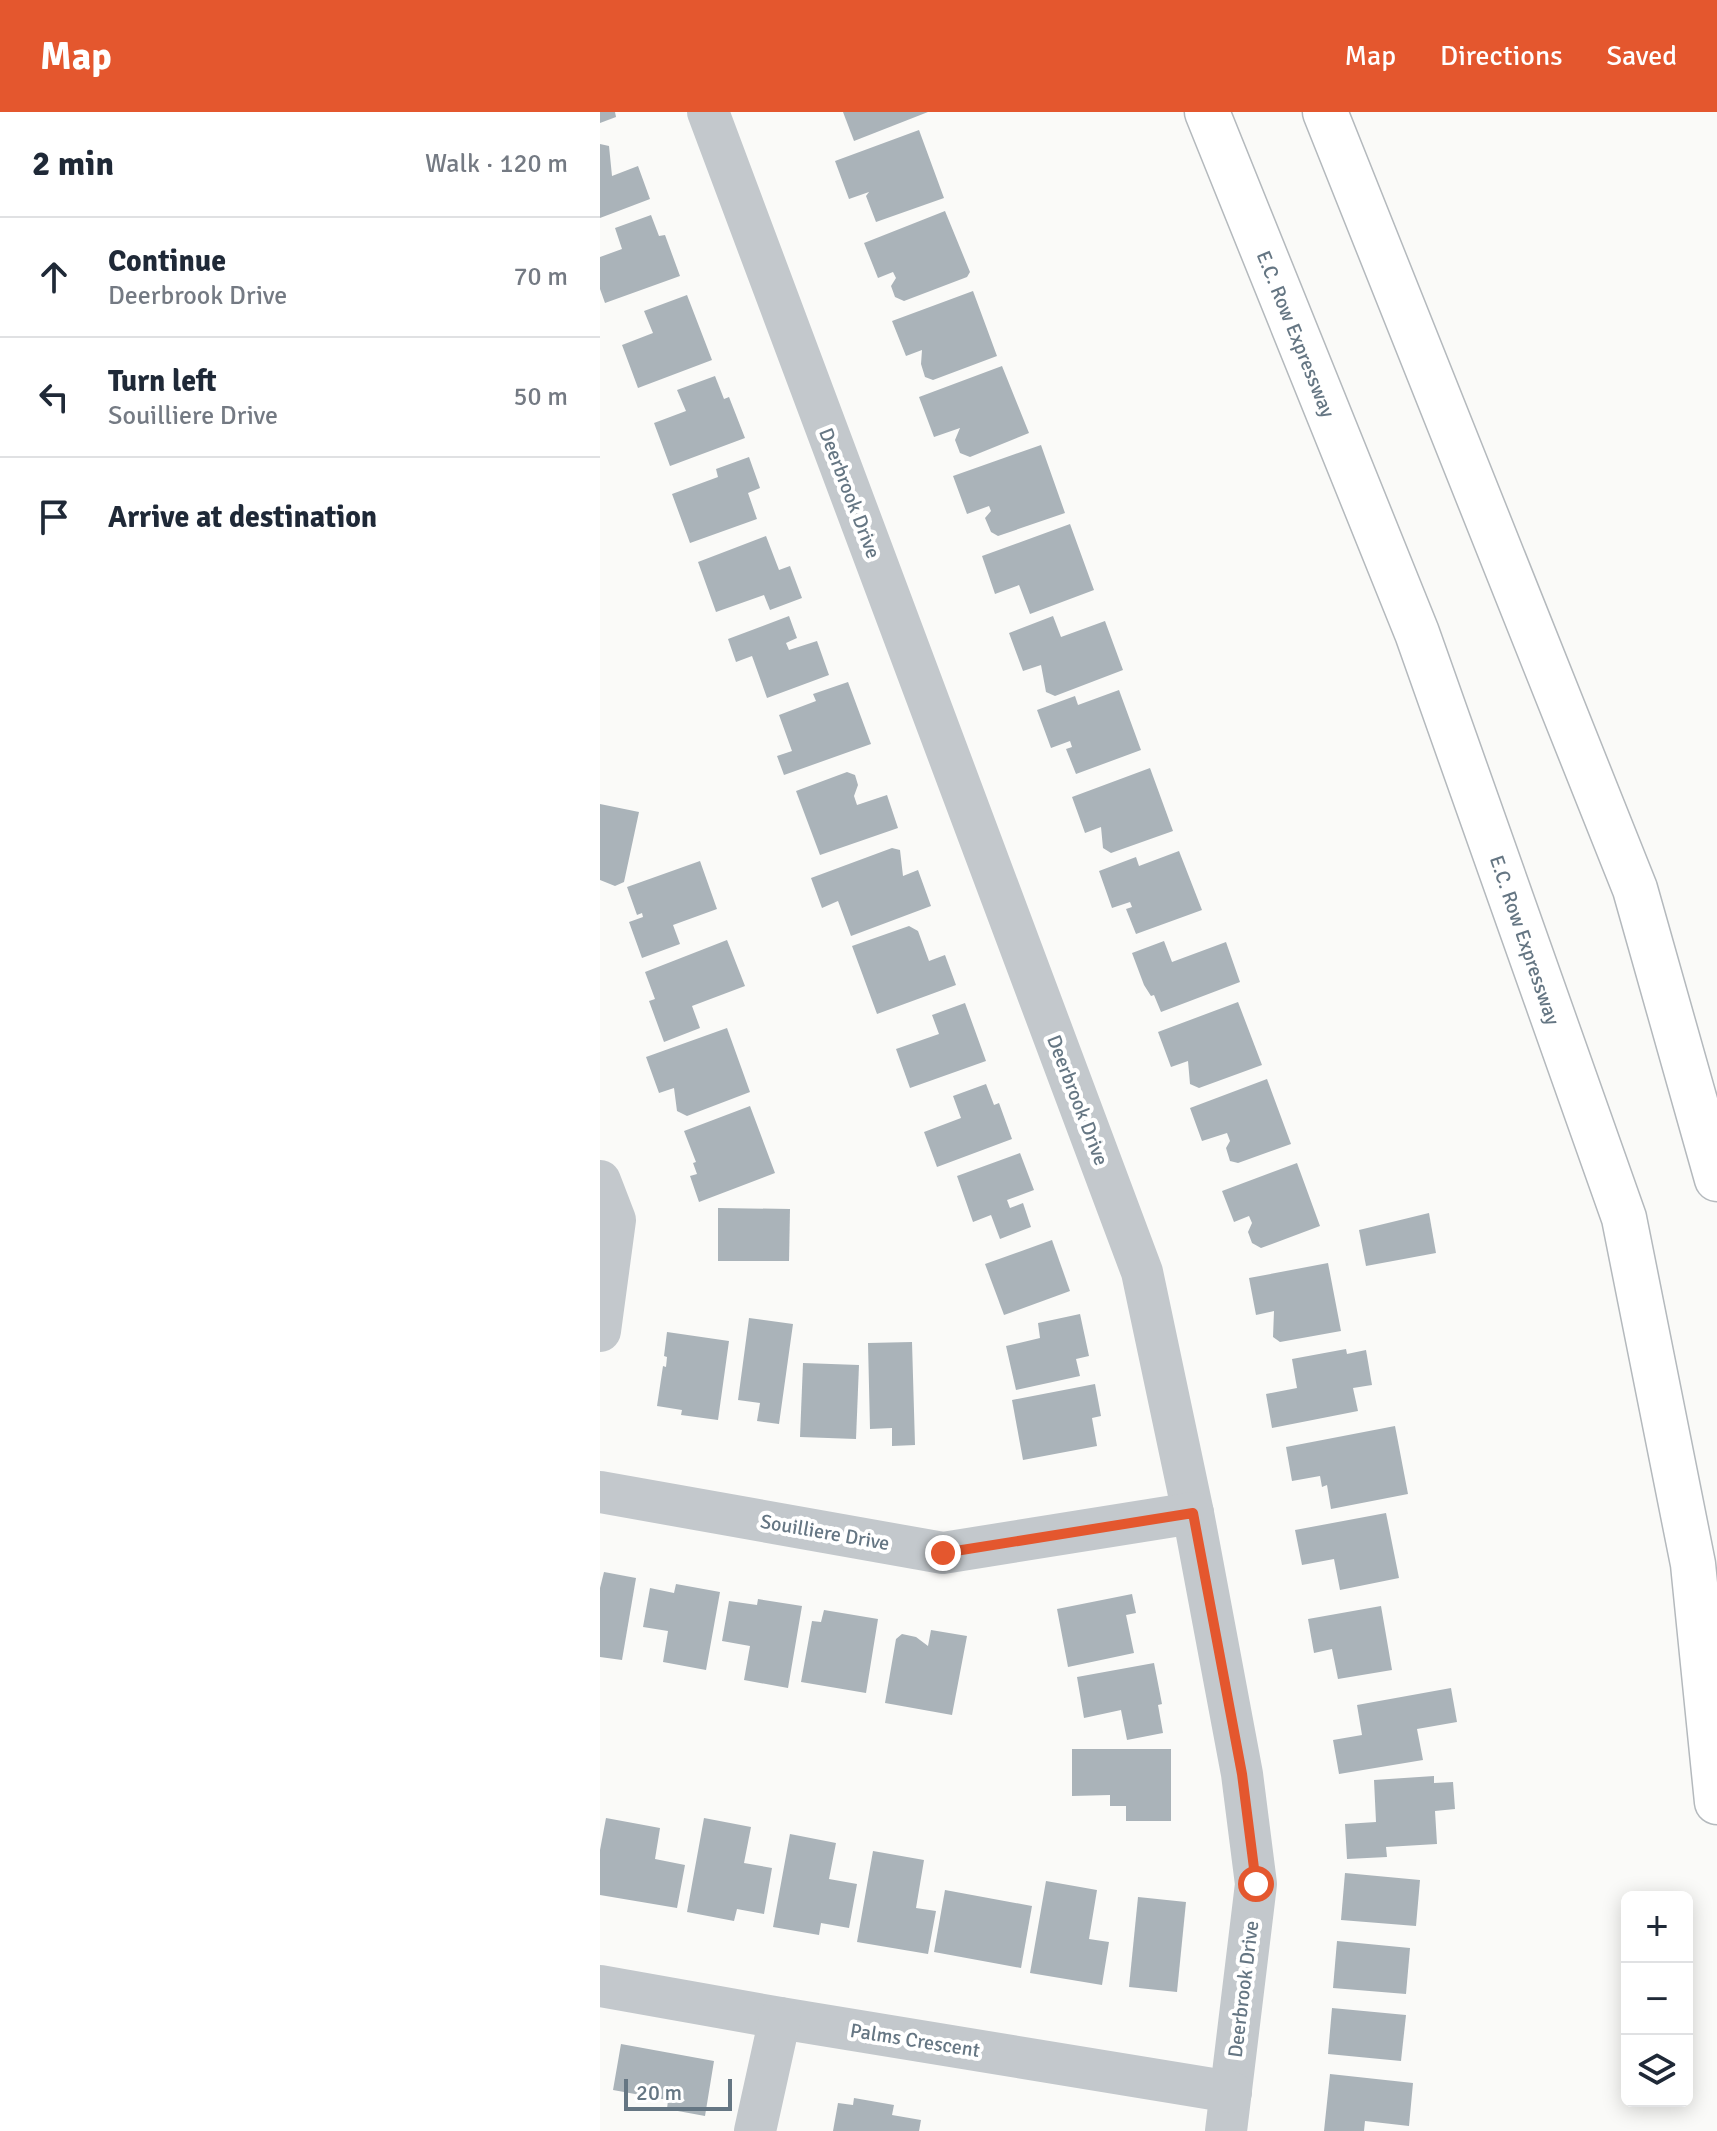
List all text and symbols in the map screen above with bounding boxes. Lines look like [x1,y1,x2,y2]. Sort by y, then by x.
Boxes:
text: Map [40,33,112,80]
text: Map [1344,39,1396,73]
text: Directions [1440,39,1562,73]
text: Saved [1606,39,1677,73]
text: 2 min [32,143,114,185]
text: Walk · 120 m [425,148,568,180]
text: Continue [108,243,226,280]
street label: E.C. Row Expressway [1251,247,1341,422]
icon: ahead [32,255,76,299]
text: 70 m [513,261,568,293]
text: Deerbrook Drive [108,280,287,312]
text: Turn left [108,363,217,400]
icon: left [32,375,76,419]
text: 50 m [513,381,568,413]
text: Souilliere Drive [108,400,278,432]
street label: Deerbrook Drive [813,424,886,562]
icon: arrive [32,495,76,539]
text: Arrive at destination [108,499,377,536]
street label: E.C. Row Expressway [1484,852,1565,1029]
street label: Deerbrook Drive [1041,1031,1114,1169]
street label: Souilliere Drive [758,1509,891,1556]
route end [925,1535,961,1571]
route start [1238,1866,1274,1902]
map controls [1621,1891,1693,2107]
button: + [1621,1891,1693,1963]
street label: Deerbrook Drive [1223,1919,1264,2059]
button: − [1621,1963,1693,2035]
street label: Palms Crescent [848,2018,982,2063]
button: layers [1621,2035,1693,2107]
scale bar [624,2075,732,2111]
text: 20 m [636,2079,682,2106]

